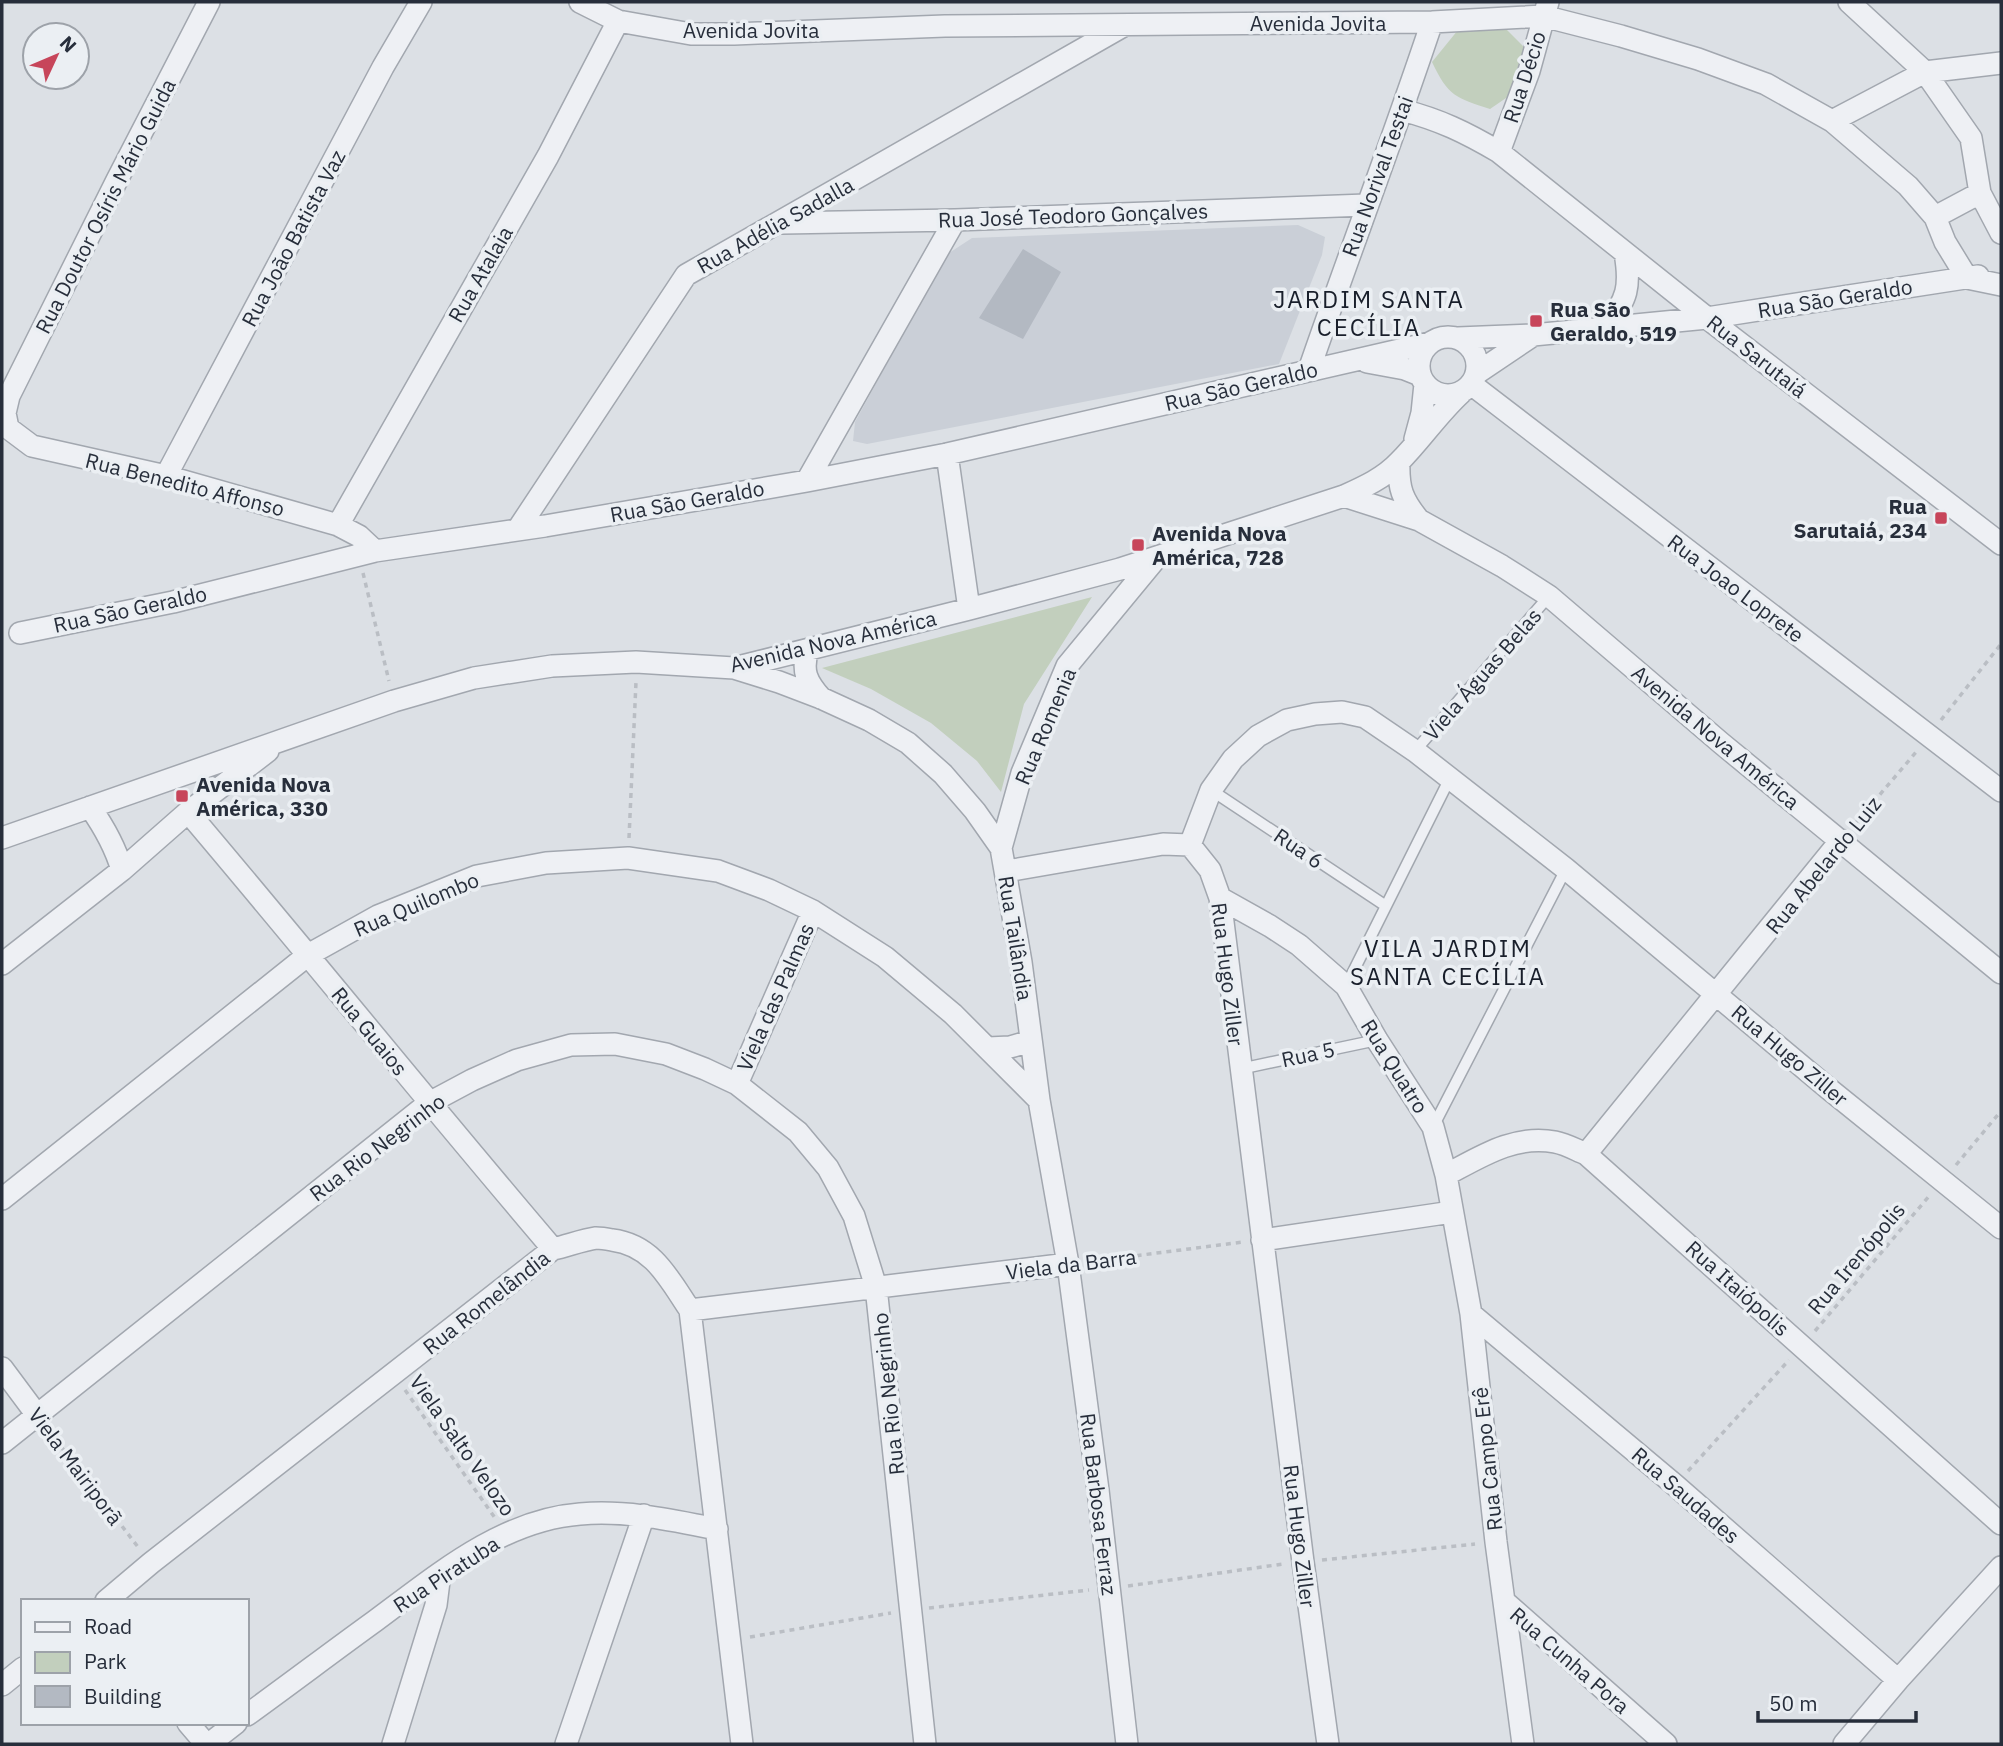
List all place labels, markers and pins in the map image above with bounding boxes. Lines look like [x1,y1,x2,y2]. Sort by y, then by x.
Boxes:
place label: Rua São Geraldo, 519 [1550,295,1677,347]
marker: Rua São Geraldo, 519 [1528,313,1544,329]
place label: Rua Sarutaiá, 234 [1794,492,1927,544]
marker: Rua Sarutaiá, 234 [1933,510,1949,526]
place label: Avenida Nova América, 728 [1152,519,1287,571]
marker: Avenida Nova América, 728 [1130,537,1146,553]
place label: Avenida Nova América, 330 [196,770,331,822]
marker: Avenida Nova América, 330 [174,788,190,804]

